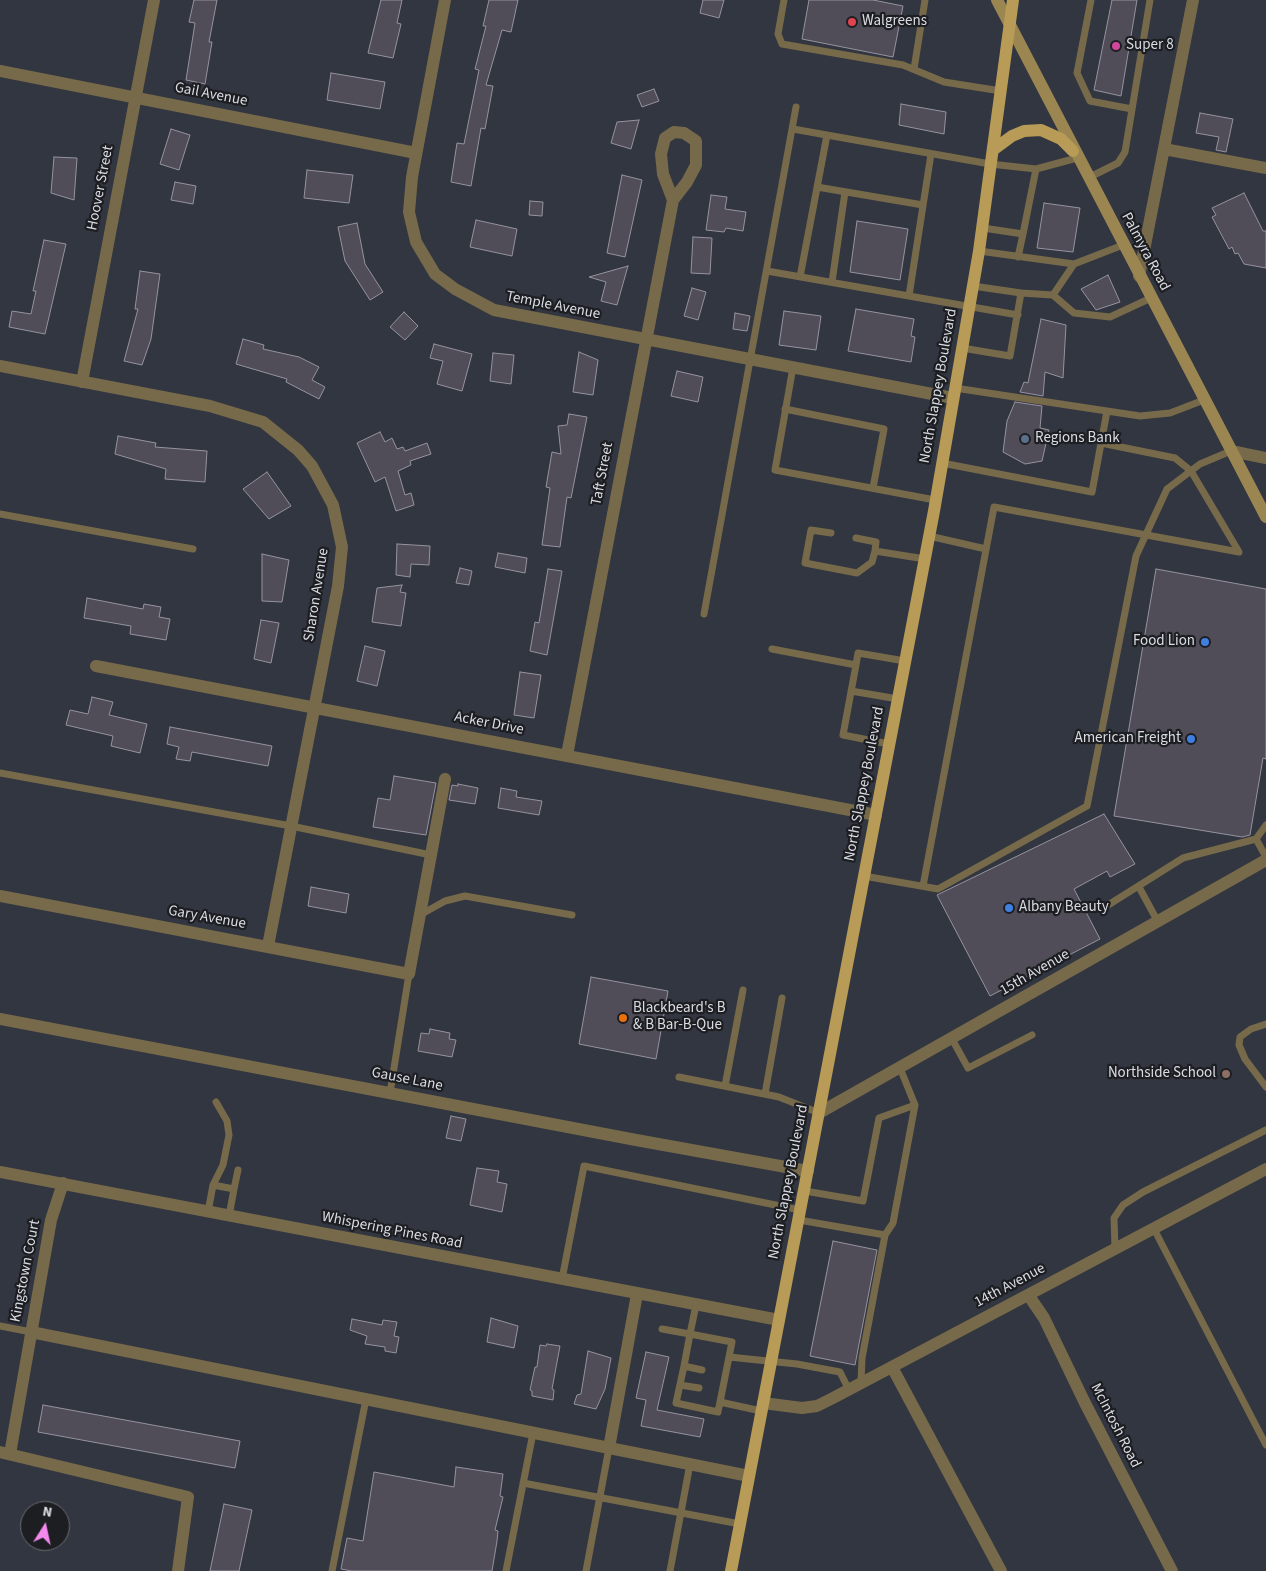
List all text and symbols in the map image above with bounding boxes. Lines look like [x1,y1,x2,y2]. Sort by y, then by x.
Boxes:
place label: Walgreens [862,13,927,31]
marker: Walgreens [846,16,858,28]
place label: Super 8 [1126,37,1174,55]
marker: Super 8 [1110,40,1122,52]
street label: Gail Avenue [173,79,249,111]
street label: Hoover Street [84,144,118,232]
street label: Palmyra Road [1117,210,1173,294]
street label: Temple Avenue [504,288,602,324]
street label: North Slappey Boulevard [917,307,961,465]
place label: Regions Bank [1035,430,1120,448]
marker: Regions Bank [1019,433,1031,445]
street label: Taft Street [588,441,618,507]
street label: Sharon Avenue [301,547,333,643]
place label: Food Lion [1133,633,1195,651]
marker: Food Lion [1199,636,1211,648]
street label: North Slappey Boulevard [841,705,889,863]
street label: Acker Drive [453,708,525,740]
place label: American Freight [1075,730,1181,748]
marker: American Freight [1185,733,1197,745]
place label: Albany Beauty [1019,899,1109,917]
street label: Gary Avenue [167,902,247,934]
marker: Albany Beauty [1003,902,1015,914]
street label: 15th Avenue [997,946,1073,1000]
place label: Blackbeard's B & B Bar-B-Que [633,1000,725,1035]
marker: Blackbeard's B & B Bar-B-Que [617,1012,629,1024]
street label: Gause Lane [370,1064,444,1096]
place label: Northside School [1108,1065,1216,1083]
marker: Northside School [1220,1068,1232,1080]
street label: North Slappey Boulevard [765,1103,813,1261]
street label: Whispering Pines Road [320,1209,464,1253]
street label: Kingstown Court [7,1218,45,1324]
street label: 14th Avenue [972,1260,1048,1312]
street label: McIntosh Road [1086,1381,1144,1471]
north arrow [20,1501,70,1551]
text: N [41,1502,54,1523]

